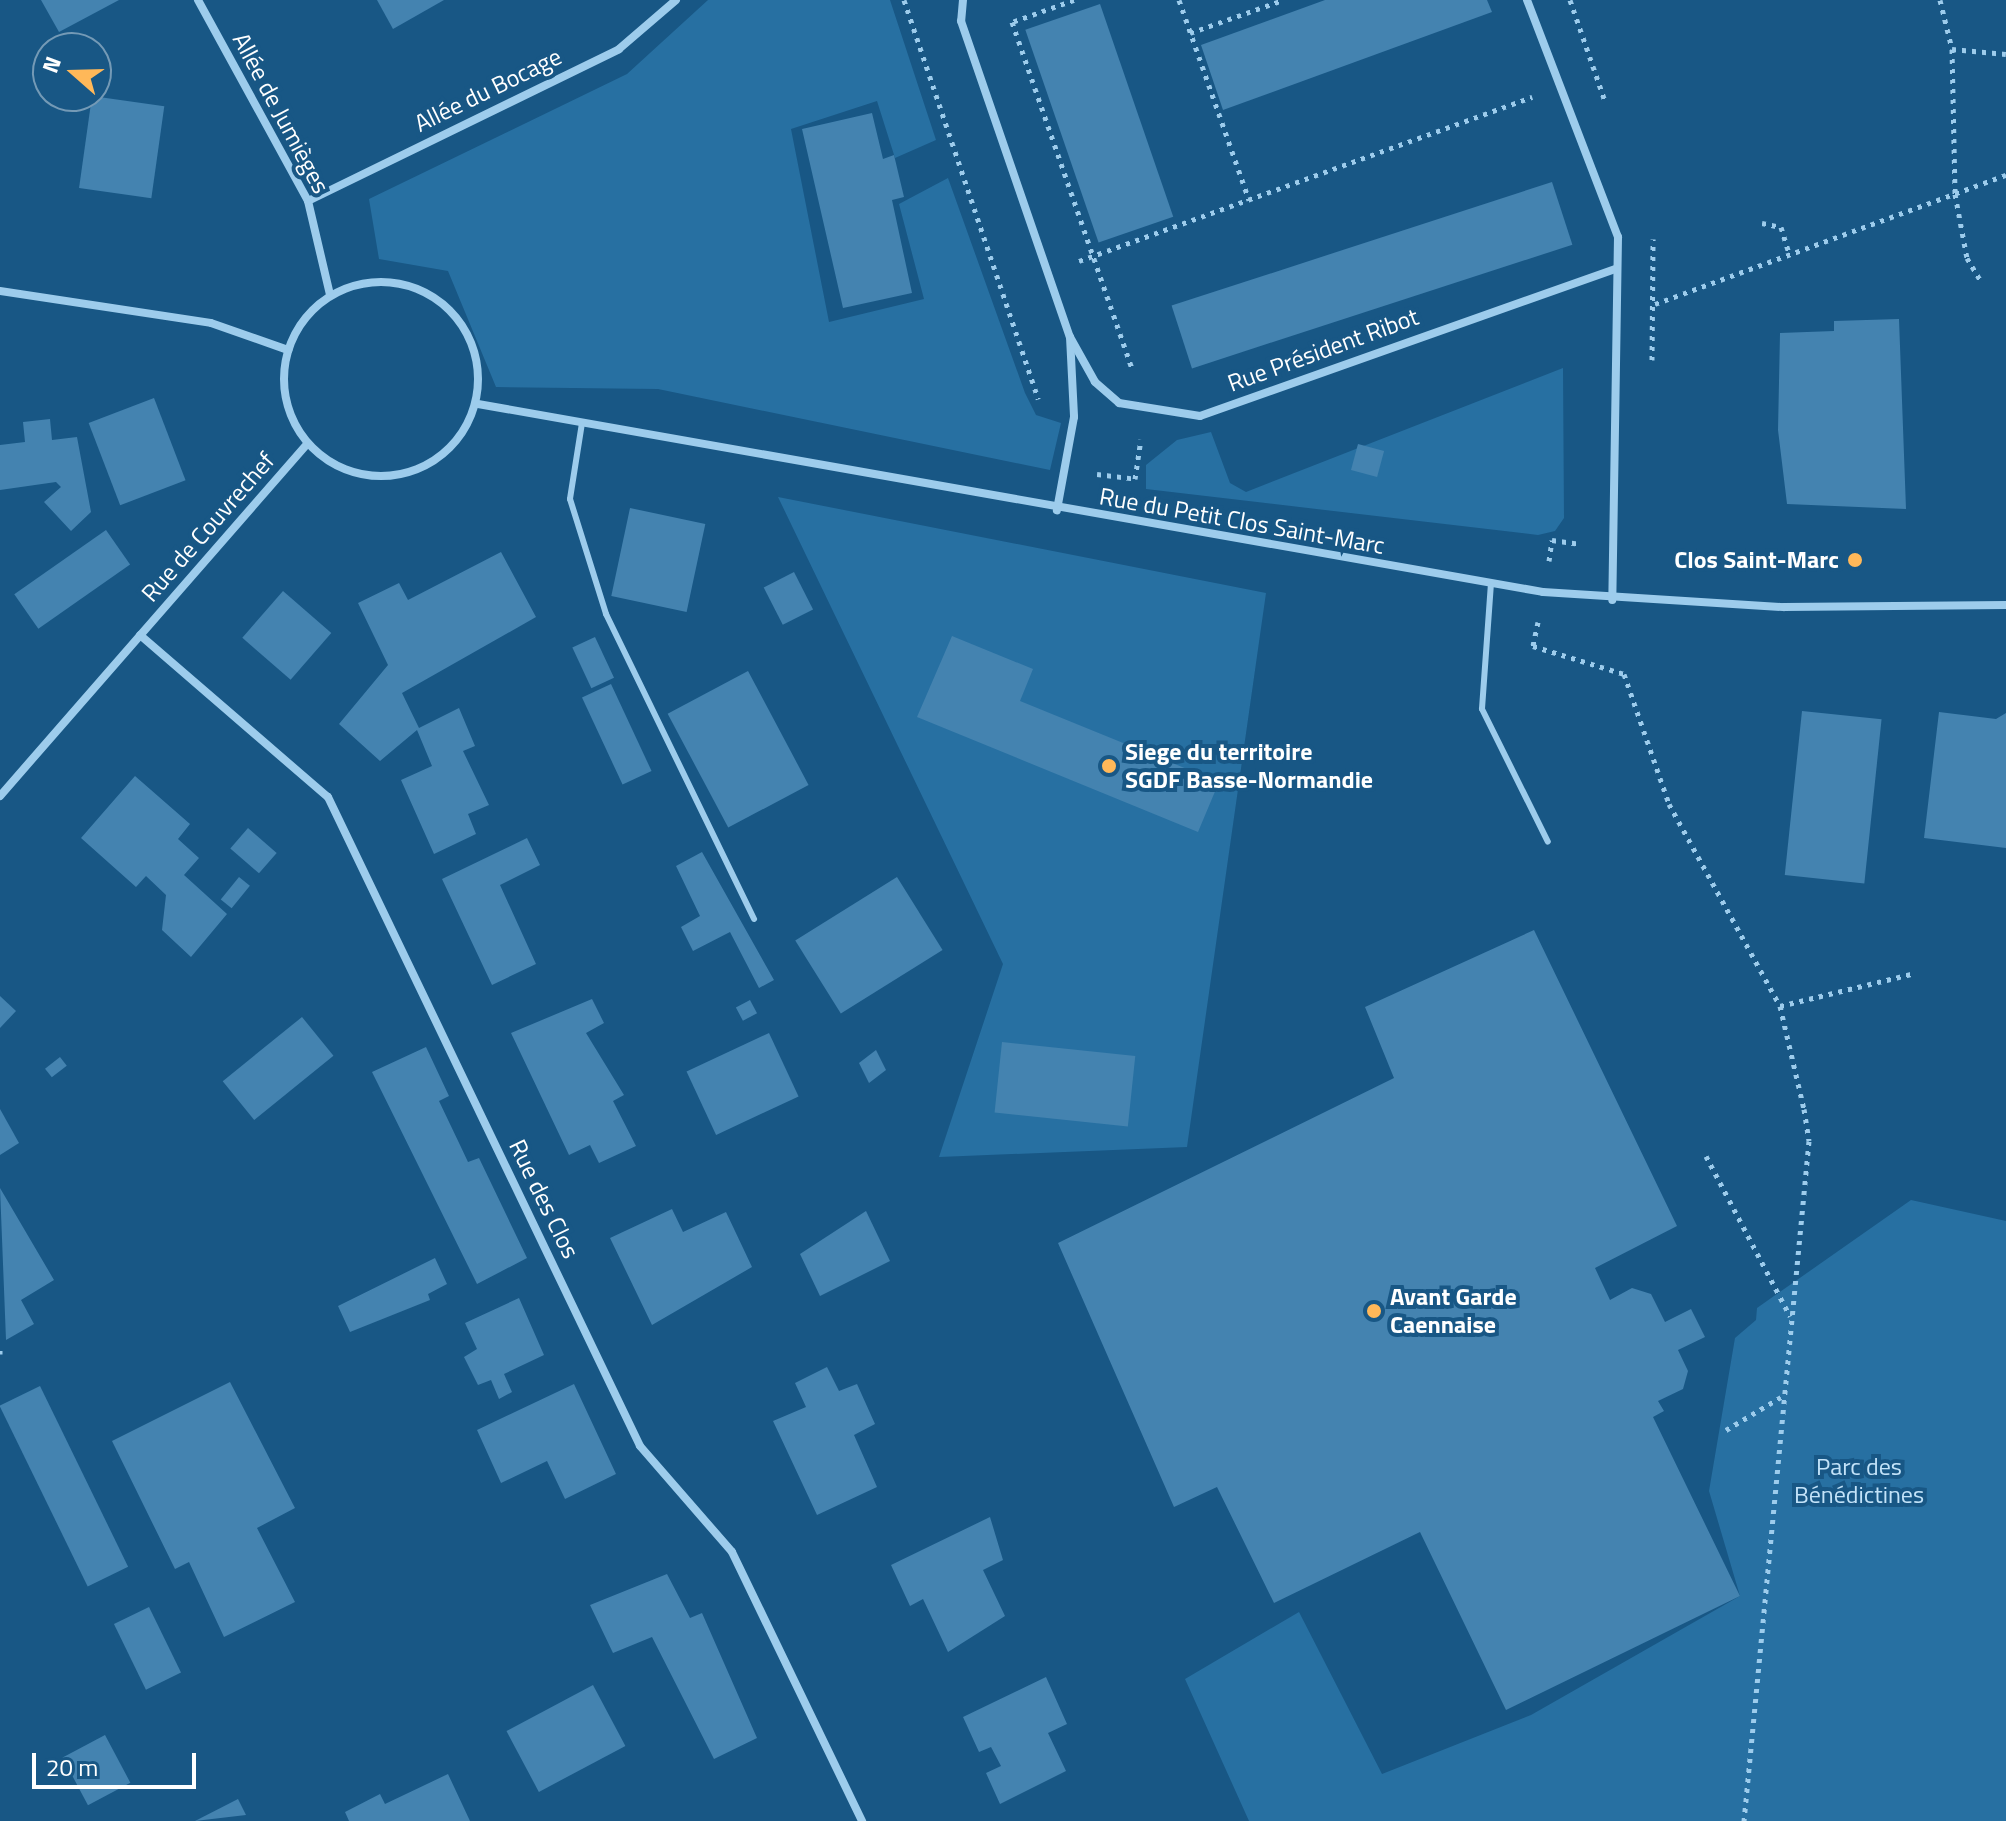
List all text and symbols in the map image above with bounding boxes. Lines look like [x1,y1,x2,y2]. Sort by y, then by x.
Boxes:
street label: Allée de Jumièges [227,28,335,198]
north arrow [32,32,112,112]
street label: Allée du Bocage [410,42,566,138]
text: N [33,51,70,77]
street label: Rue Président Ribot [1224,302,1422,398]
street label: Rue de Couvrechef [135,446,281,608]
street label: Rue du Petit Clos Saint-Marc [1097,482,1387,560]
place label: Clos Saint-Marc [1674,546,1839,574]
marker: Clos Saint-Marc [1846,551,1864,569]
place label: Siege du territoire SGDF Basse-Normandie [1125,738,1373,794]
marker: Siege du territoire SGDF Basse-Normandie [1100,757,1118,775]
street label: Rue des Clos [503,1135,585,1263]
place label: Avant Garde Caennaise [1390,1283,1517,1339]
marker: Avant Garde Caennaise [1365,1302,1383,1320]
park label: Parc des Bénédictines [1794,1453,1924,1509]
scale bar [36,1737,200,1787]
text: 20 m [46,1749,98,1785]

